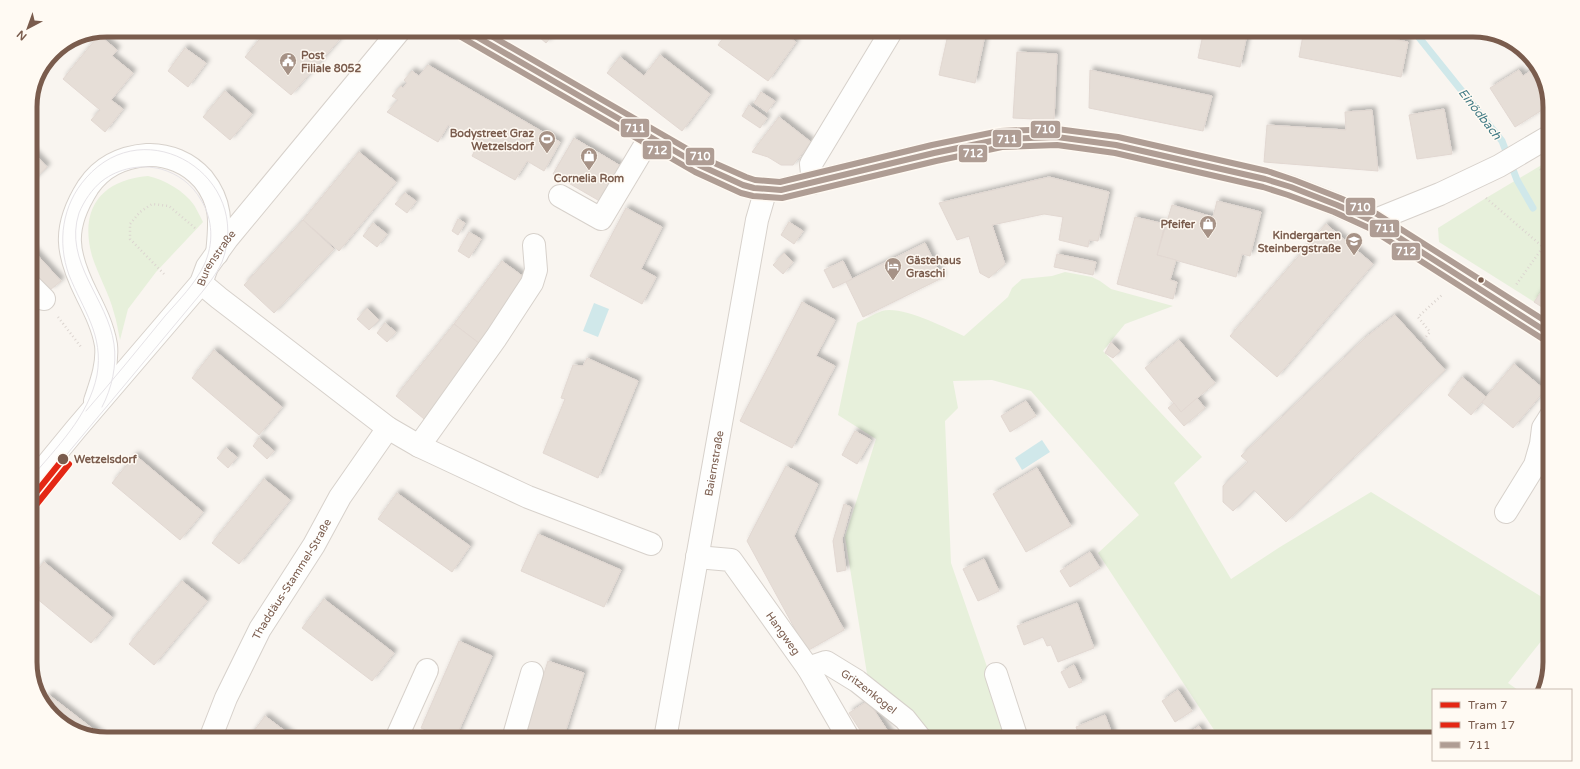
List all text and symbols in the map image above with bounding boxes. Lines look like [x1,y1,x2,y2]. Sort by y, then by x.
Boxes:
north arrow [8,8,48,48]
text: N [14,27,29,43]
place label: Post Filiale 8052 [301,49,362,75]
public building icon: Post Filiale 8052 [278,51,298,76]
water label: Einödbach [1456,86,1505,143]
line badge: 711 [620,118,650,138]
line badge: 710 [1030,120,1061,139]
text: 711 [625,122,645,135]
text: 710 [1035,123,1055,136]
place label: Bodystreet Graz Wetzelsdorf [450,127,535,153]
sports icon: Bodystreet Graz Wetzelsdorf [537,129,557,154]
line badge: 711 [992,129,1022,148]
text: 711 [997,133,1017,146]
line badge: 712 [642,140,672,160]
text: 712 [647,144,667,157]
line badge: 712 [958,144,988,163]
shop icon: Cornelia Rom [579,146,599,171]
line badge: 710 [685,147,715,166]
text: 712 [963,147,983,160]
text: 710 [690,150,710,163]
place label: Cornelia Rom [554,172,624,185]
line badge: 710 [1345,197,1376,216]
text: 710 [1350,201,1370,214]
shop icon: Pfeifer [1198,214,1218,239]
place label: Pfeifer [1160,218,1196,231]
line badge: 711 [1369,219,1400,238]
text: 711 [1375,222,1395,235]
street label: Burenstraße [194,227,238,288]
place label: Kindergarten Steinbergstraße [1258,229,1342,256]
school or university icon: Kindergarten Steinbergstraße [1344,231,1364,256]
line badge: 712 [1391,242,1421,261]
text: 712 [1396,245,1416,258]
place label: Gästehaus Graschi [906,254,962,280]
hotel icon: Gästehaus Graschi [883,256,903,281]
unlabelled marker [1476,275,1486,285]
street label: Baiernstraße [702,429,726,497]
marker: Wetzelsdorf [56,452,70,466]
place label: Wetzelsdorf [74,453,138,466]
street label: Thaddäus-Stammel-Straße [249,516,334,642]
street label: Hangweg [763,609,803,657]
street label: Gritzenkogel [839,666,899,716]
legend [1432,689,1572,761]
text: Tram 7 [1468,698,1508,712]
text: Tram 17 [1468,718,1515,732]
text: 711 [1468,738,1491,752]

